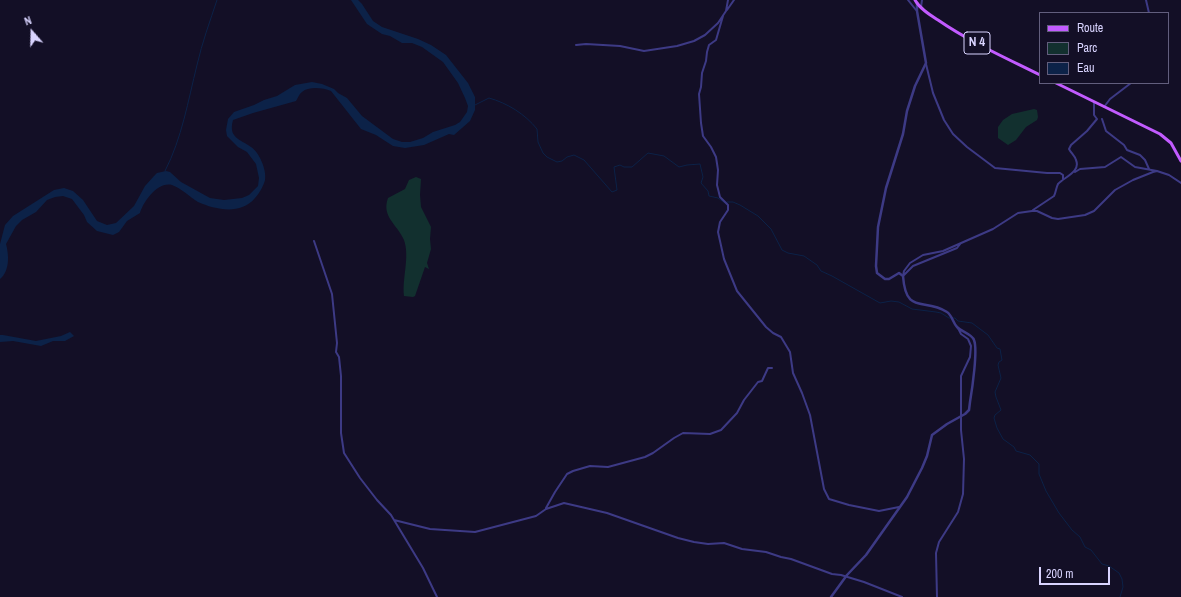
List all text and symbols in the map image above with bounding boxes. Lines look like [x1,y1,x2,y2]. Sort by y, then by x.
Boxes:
north arrow [12,12,52,52]
legend [1039,12,1169,84]
text: N [22,13,33,28]
text: Route [1077,20,1103,36]
road number: N 4 [964,32,990,54]
text: Parc [1077,40,1097,56]
text: Eau [1077,60,1095,76]
scale bar [1041,559,1112,585]
text: 200 m [1046,566,1073,582]

